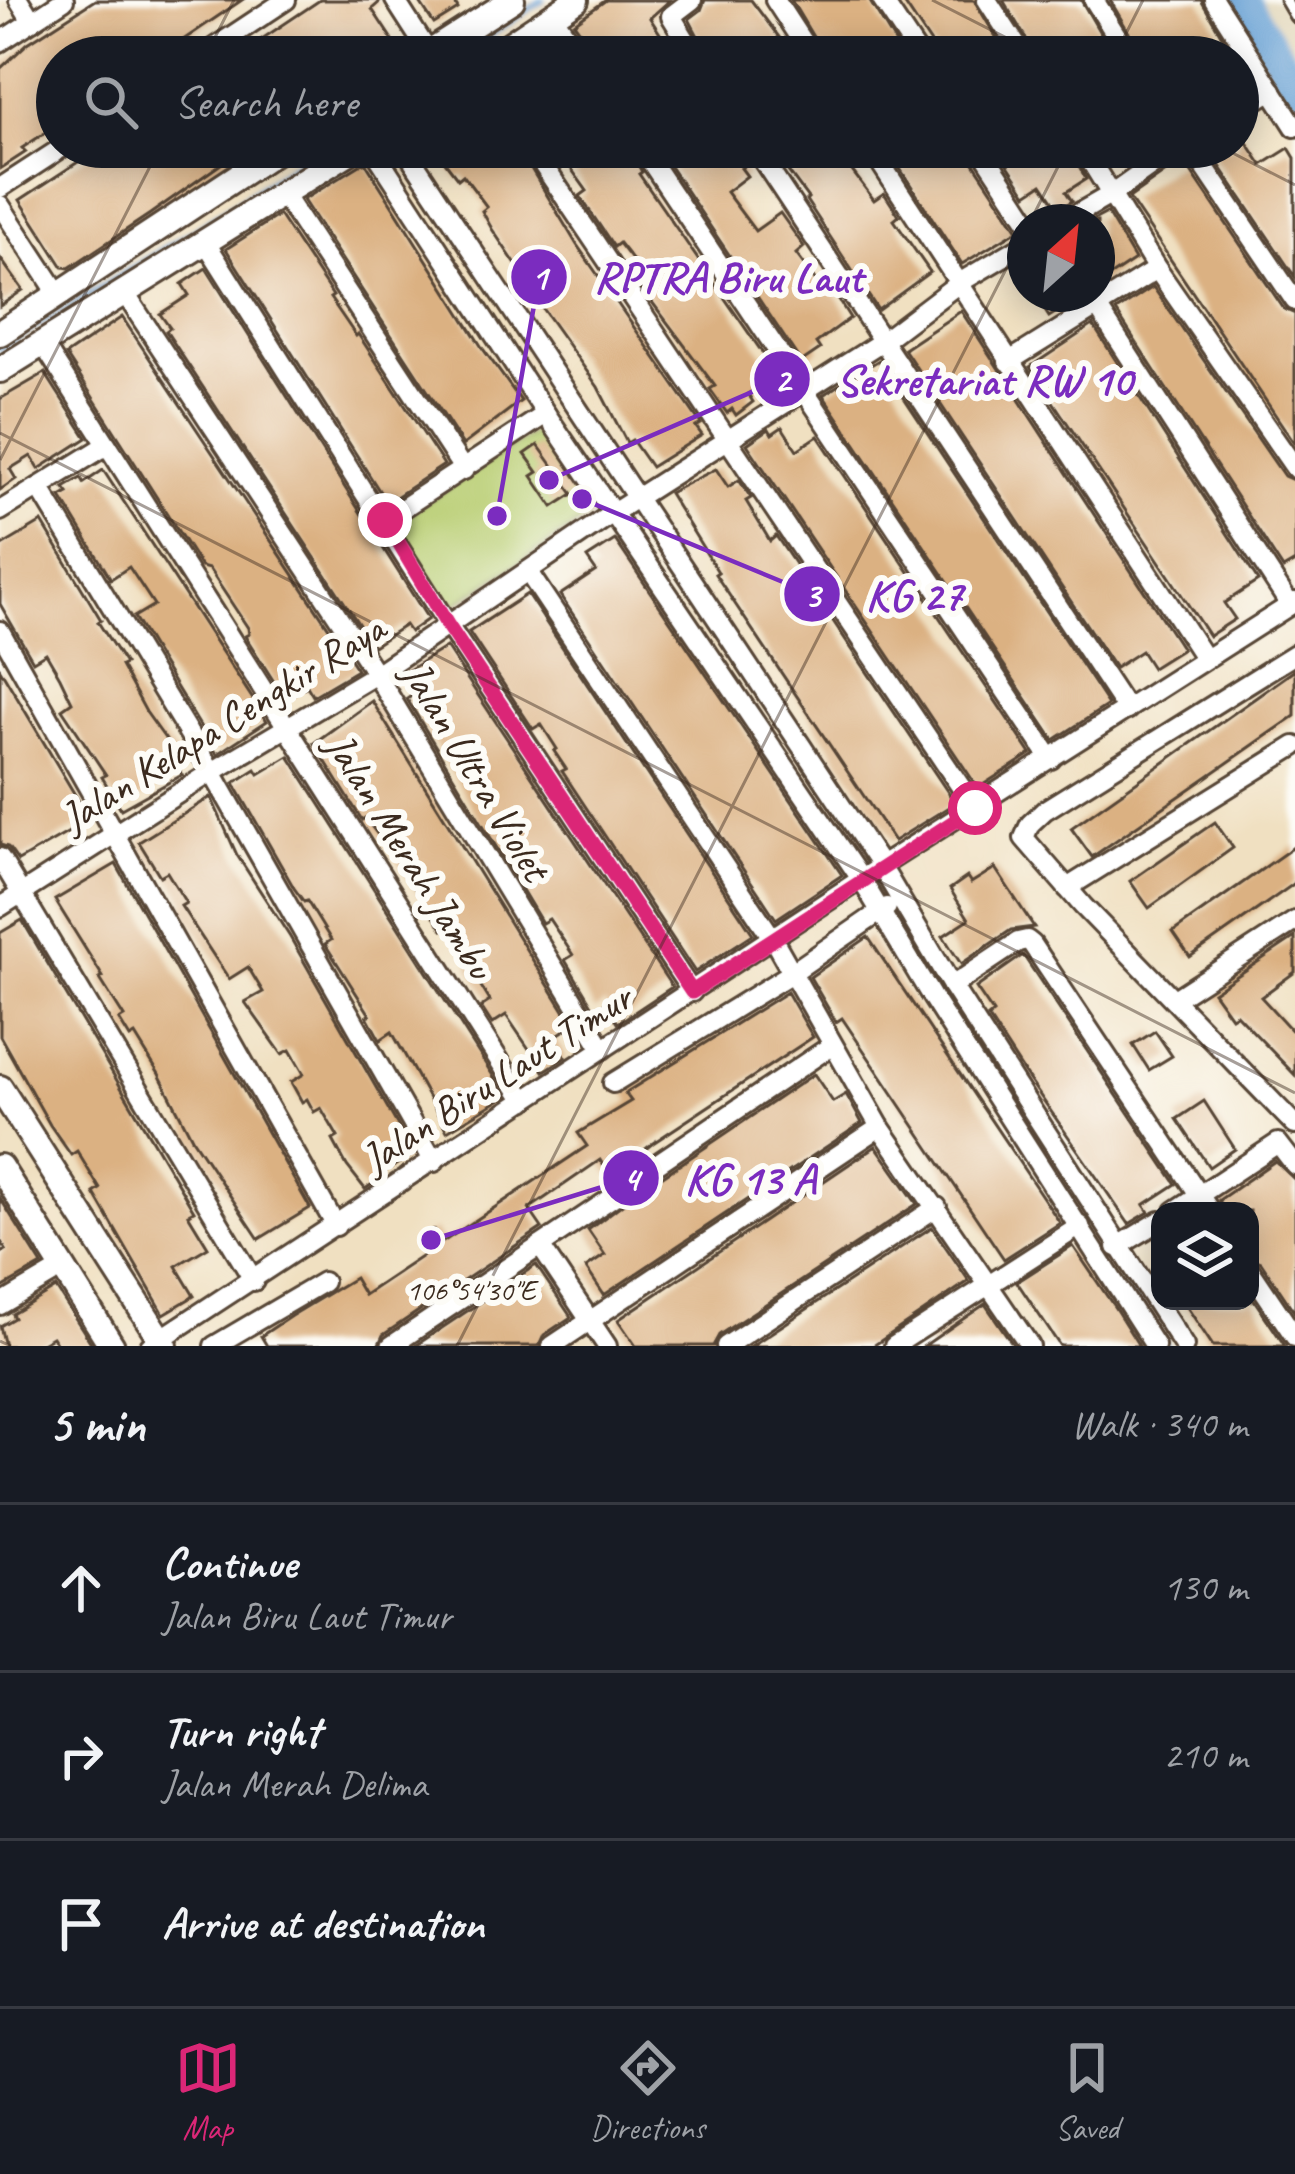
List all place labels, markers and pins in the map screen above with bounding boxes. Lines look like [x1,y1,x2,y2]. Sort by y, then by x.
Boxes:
callout: RPTRA Biru Laut [509,236,888,317]
callout: Sekretariat RW 10 [752,339,1156,420]
callout: KG 27 [782,554,987,635]
callout: KG 13 A [601,1138,840,1219]

